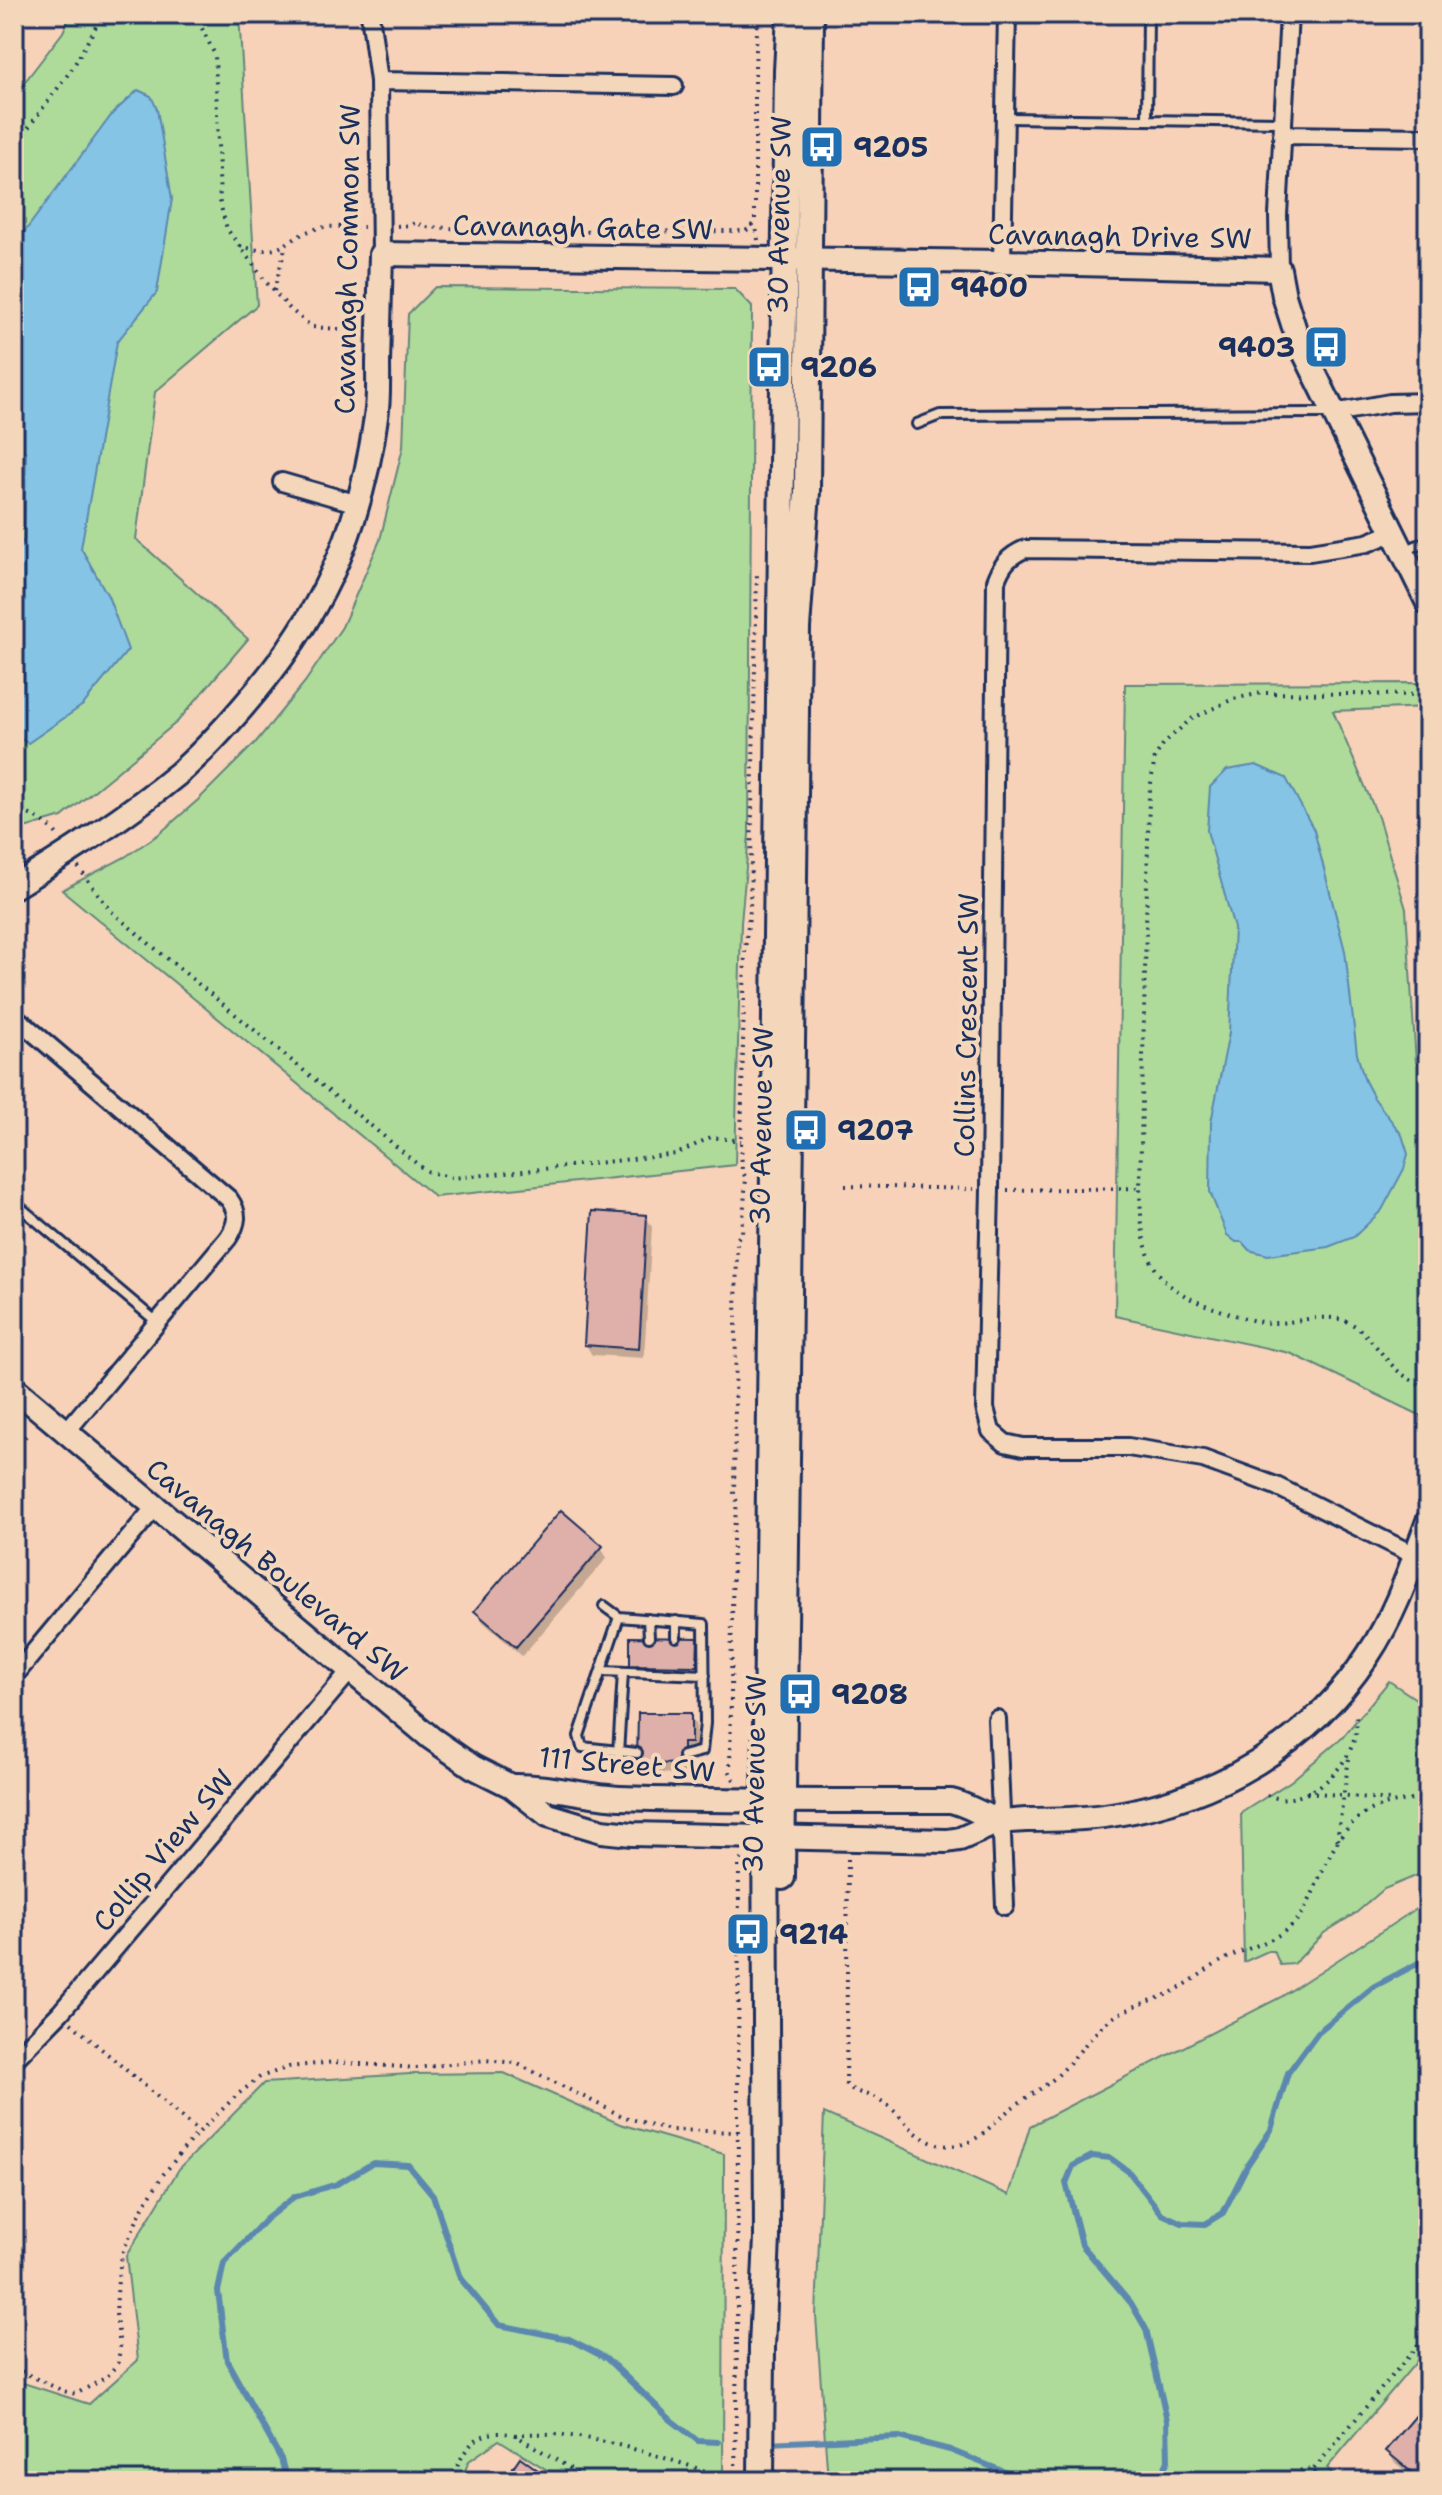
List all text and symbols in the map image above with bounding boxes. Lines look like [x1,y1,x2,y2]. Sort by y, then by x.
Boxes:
street label: Cavanagh Common SW [325,103,369,415]
street label: 30 Avenue SW [758,115,800,315]
bus stop icon: 9205 [798,123,846,171]
place label: 9205 [853,128,928,166]
street label: Cavanagh Gate SW [452,206,714,248]
street label: Cavanagh Drive SW [988,215,1252,257]
bus stop icon: 9400 [895,263,943,311]
place label: 9400 [950,268,1028,306]
bus stop icon: 9403 [1302,323,1350,371]
place label: 9403 [1218,328,1295,366]
bus stop icon: 9206 [745,343,793,391]
place label: 9206 [800,348,877,386]
street label: Collins Crescent SW [945,892,987,1158]
street label: 30 Avenue SW [740,1026,782,1226]
bus stop icon: 9207 [782,1106,830,1154]
place label: 9207 [837,1111,914,1149]
street label: Cavanagh Boulevard SW [138,1449,416,1691]
bus stop icon: 9208 [776,1670,824,1718]
street label: 30 Avenue SW [733,1674,775,1874]
place label: 9208 [831,1675,908,1713]
street label: 111 Street SW [537,1737,717,1791]
street label: Collip View SW [84,1761,242,1939]
bus stop icon: 9214 [724,1910,772,1958]
place label: 9214 [779,1915,849,1953]

